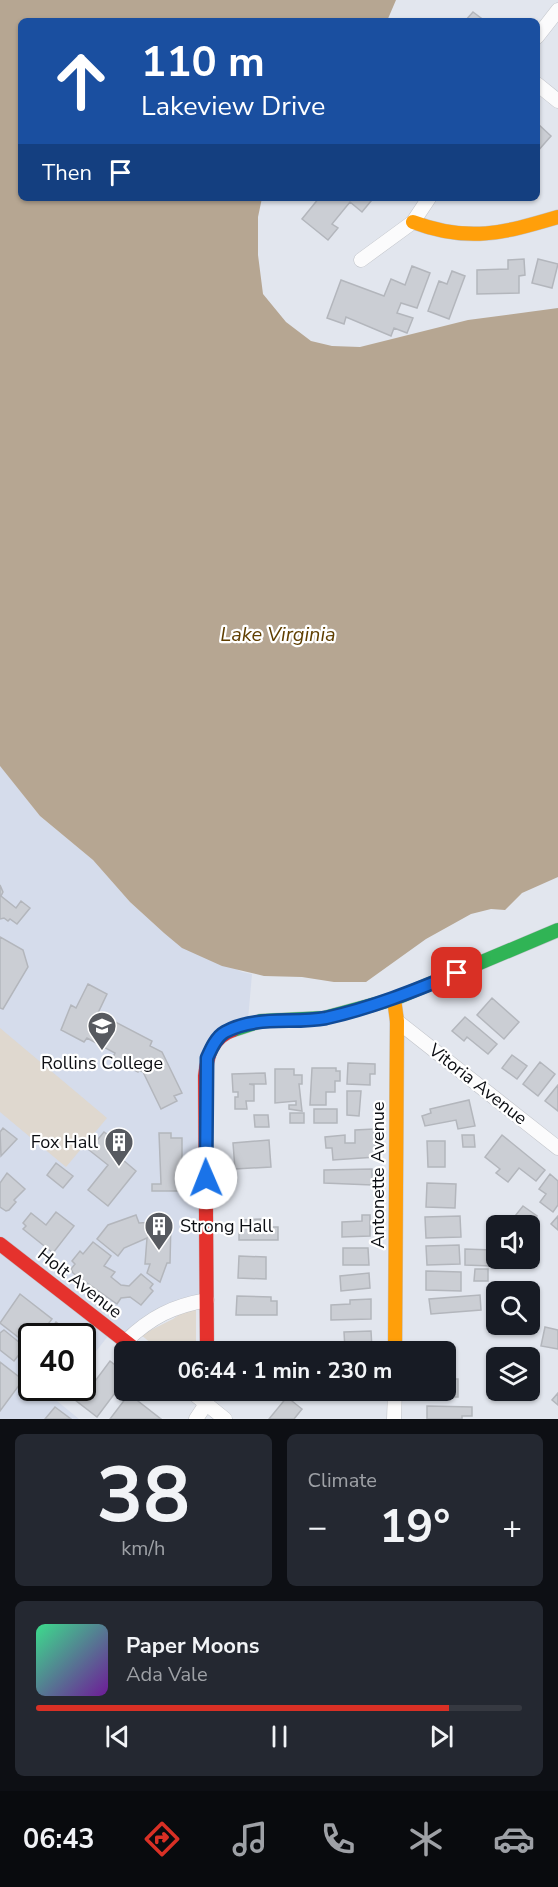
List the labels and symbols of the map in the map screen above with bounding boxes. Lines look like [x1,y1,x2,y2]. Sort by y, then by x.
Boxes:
water label: Lake Virginia [220,621,336,648]
pin [431,947,482,998]
school or university icon: Rollins College [86,1010,118,1052]
street label: Vitoria Avenue [423,1037,532,1130]
place label: Rollins College [41,1051,163,1075]
street label: Antonette Avenue [366,1101,390,1249]
building icon: Fox Hall [103,1126,135,1168]
place label: Fox Hall [31,1130,99,1154]
position arrow [174,1146,238,1210]
building icon: Strong Hall [143,1210,175,1252]
place label: Strong Hall [180,1214,274,1238]
street label: Holt Avenue [33,1242,127,1324]
speed limit sign: 40 [18,1323,96,1401]

